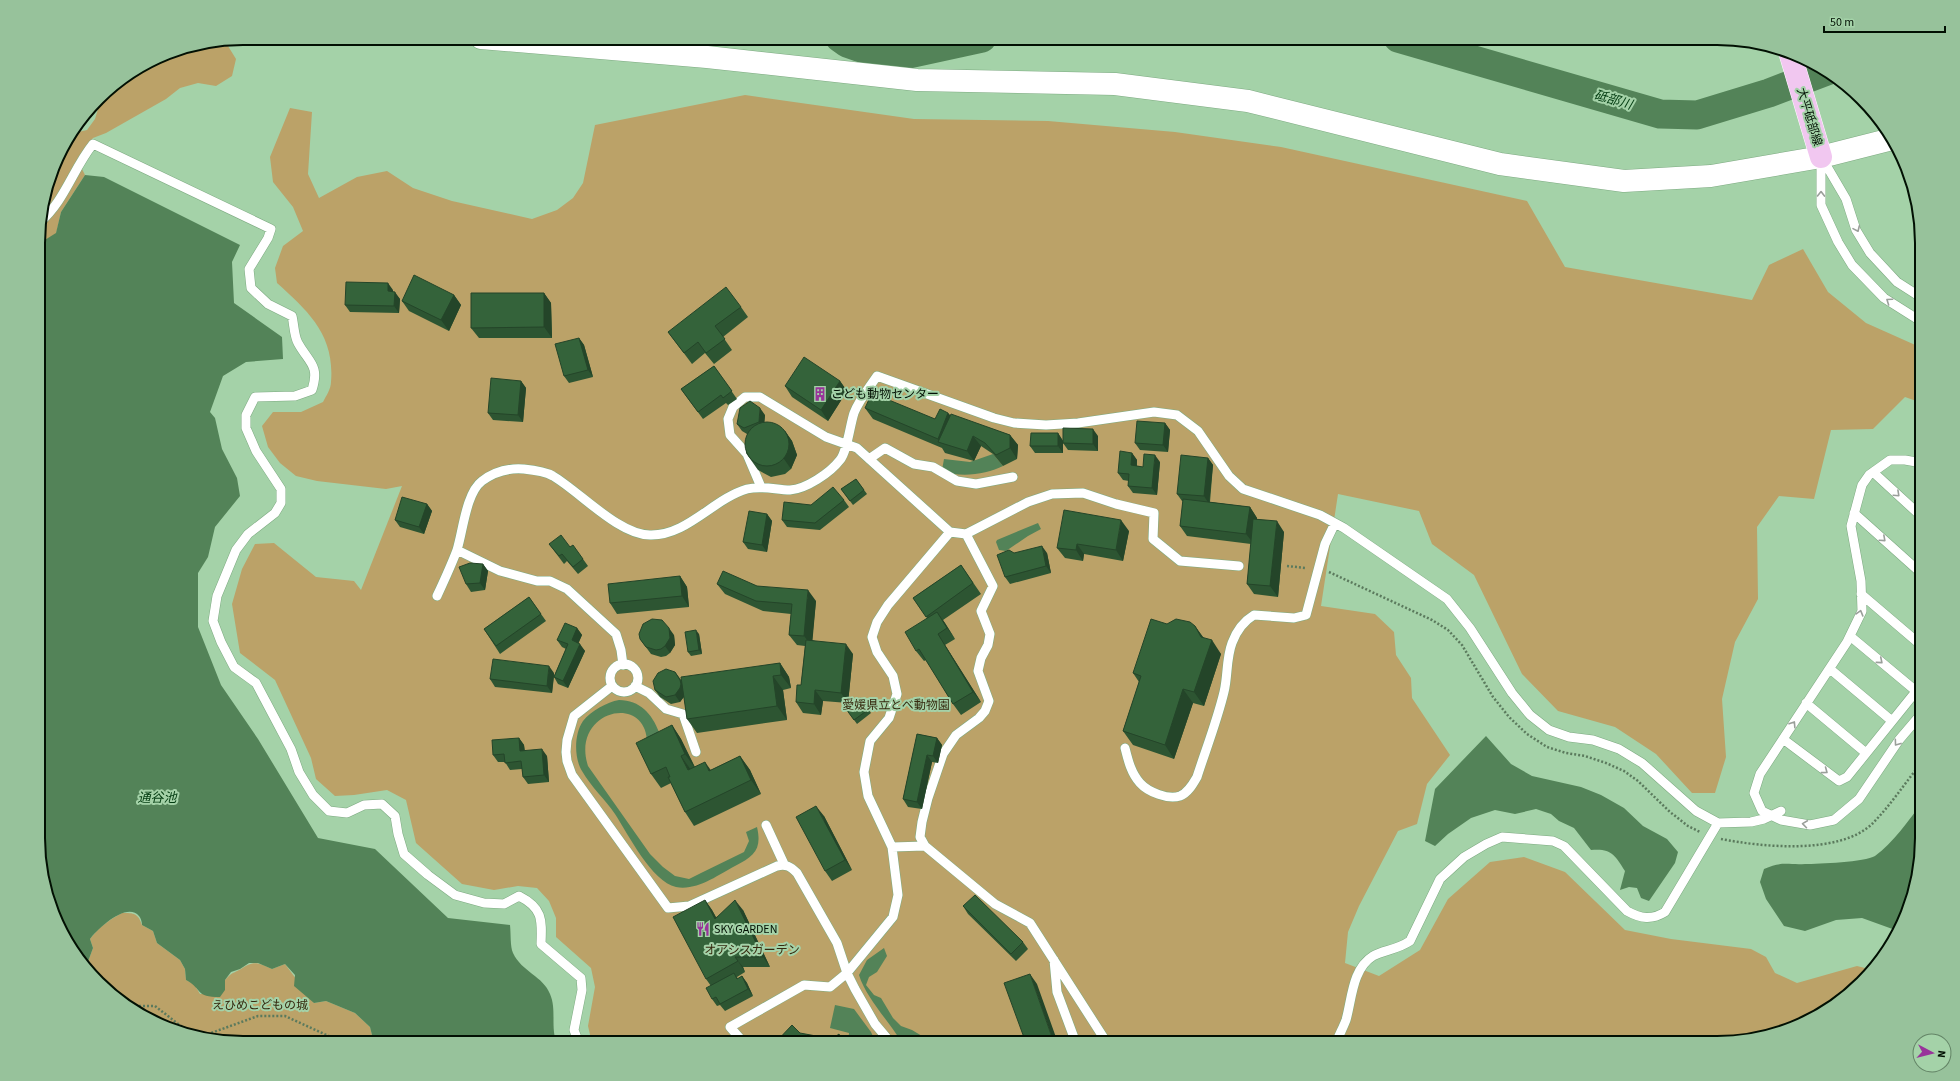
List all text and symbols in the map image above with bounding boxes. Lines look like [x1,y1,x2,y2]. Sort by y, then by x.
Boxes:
scale bar [1824,8,1945,34]
text: 50 m [1830,14,1854,31]
water label: 砥部川 [1592,86,1636,115]
street label: 大平砥部線 [1792,86,1826,148]
one-way arrow [1817,191,1825,197]
one-way arrow [1852,226,1860,233]
one-way arrow [1886,299,1893,306]
building icon: こども動物センター [812,386,828,402]
place label: こども動物センター [831,386,939,403]
one-way arrow [1893,489,1900,496]
one-way arrow [1878,534,1885,541]
one-way arrow [1855,610,1863,617]
one-way arrow [1876,656,1883,663]
park label: 愛媛県立とべ動物園 [842,697,950,714]
one-way arrow [1788,721,1795,728]
one-way arrow [1894,739,1902,746]
one-way arrow [1821,766,1828,773]
water label: 通谷池 [137,789,178,807]
one-way arrow [1801,820,1808,829]
restaurant icon: SKY GARDEN [695,921,711,937]
place label: SKY GARDEN [714,921,777,938]
park label: オアシスガーデン [704,942,800,959]
park label: えひめこどもの城 [212,997,308,1014]
north arrow [1912,1033,1952,1073]
text: N [1934,1050,1949,1059]

